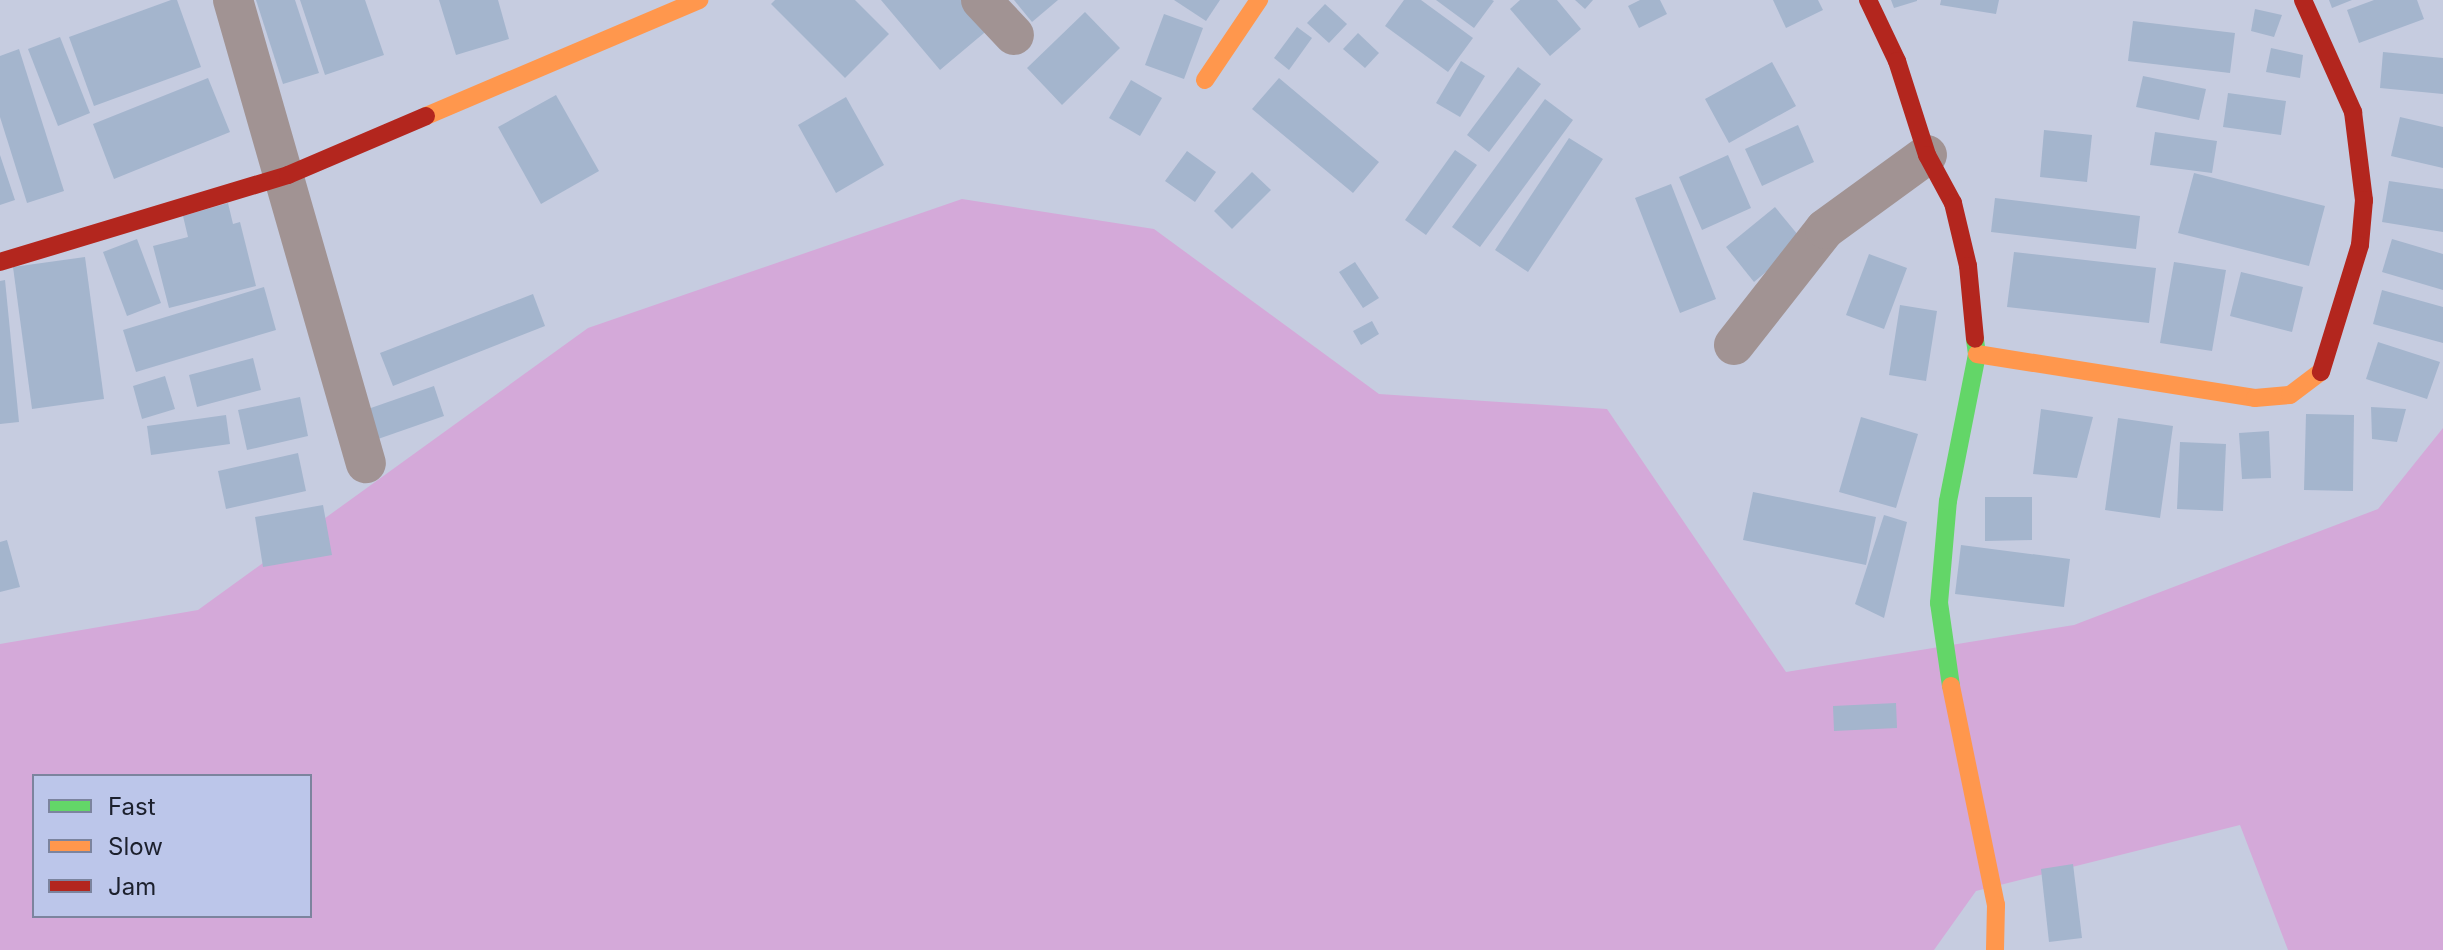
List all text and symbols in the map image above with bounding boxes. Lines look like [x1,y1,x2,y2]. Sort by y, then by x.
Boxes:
legend [32,774,312,918]
text: Fast [108,792,156,821]
text: Slow [108,832,163,861]
text: Jam [108,872,156,901]

